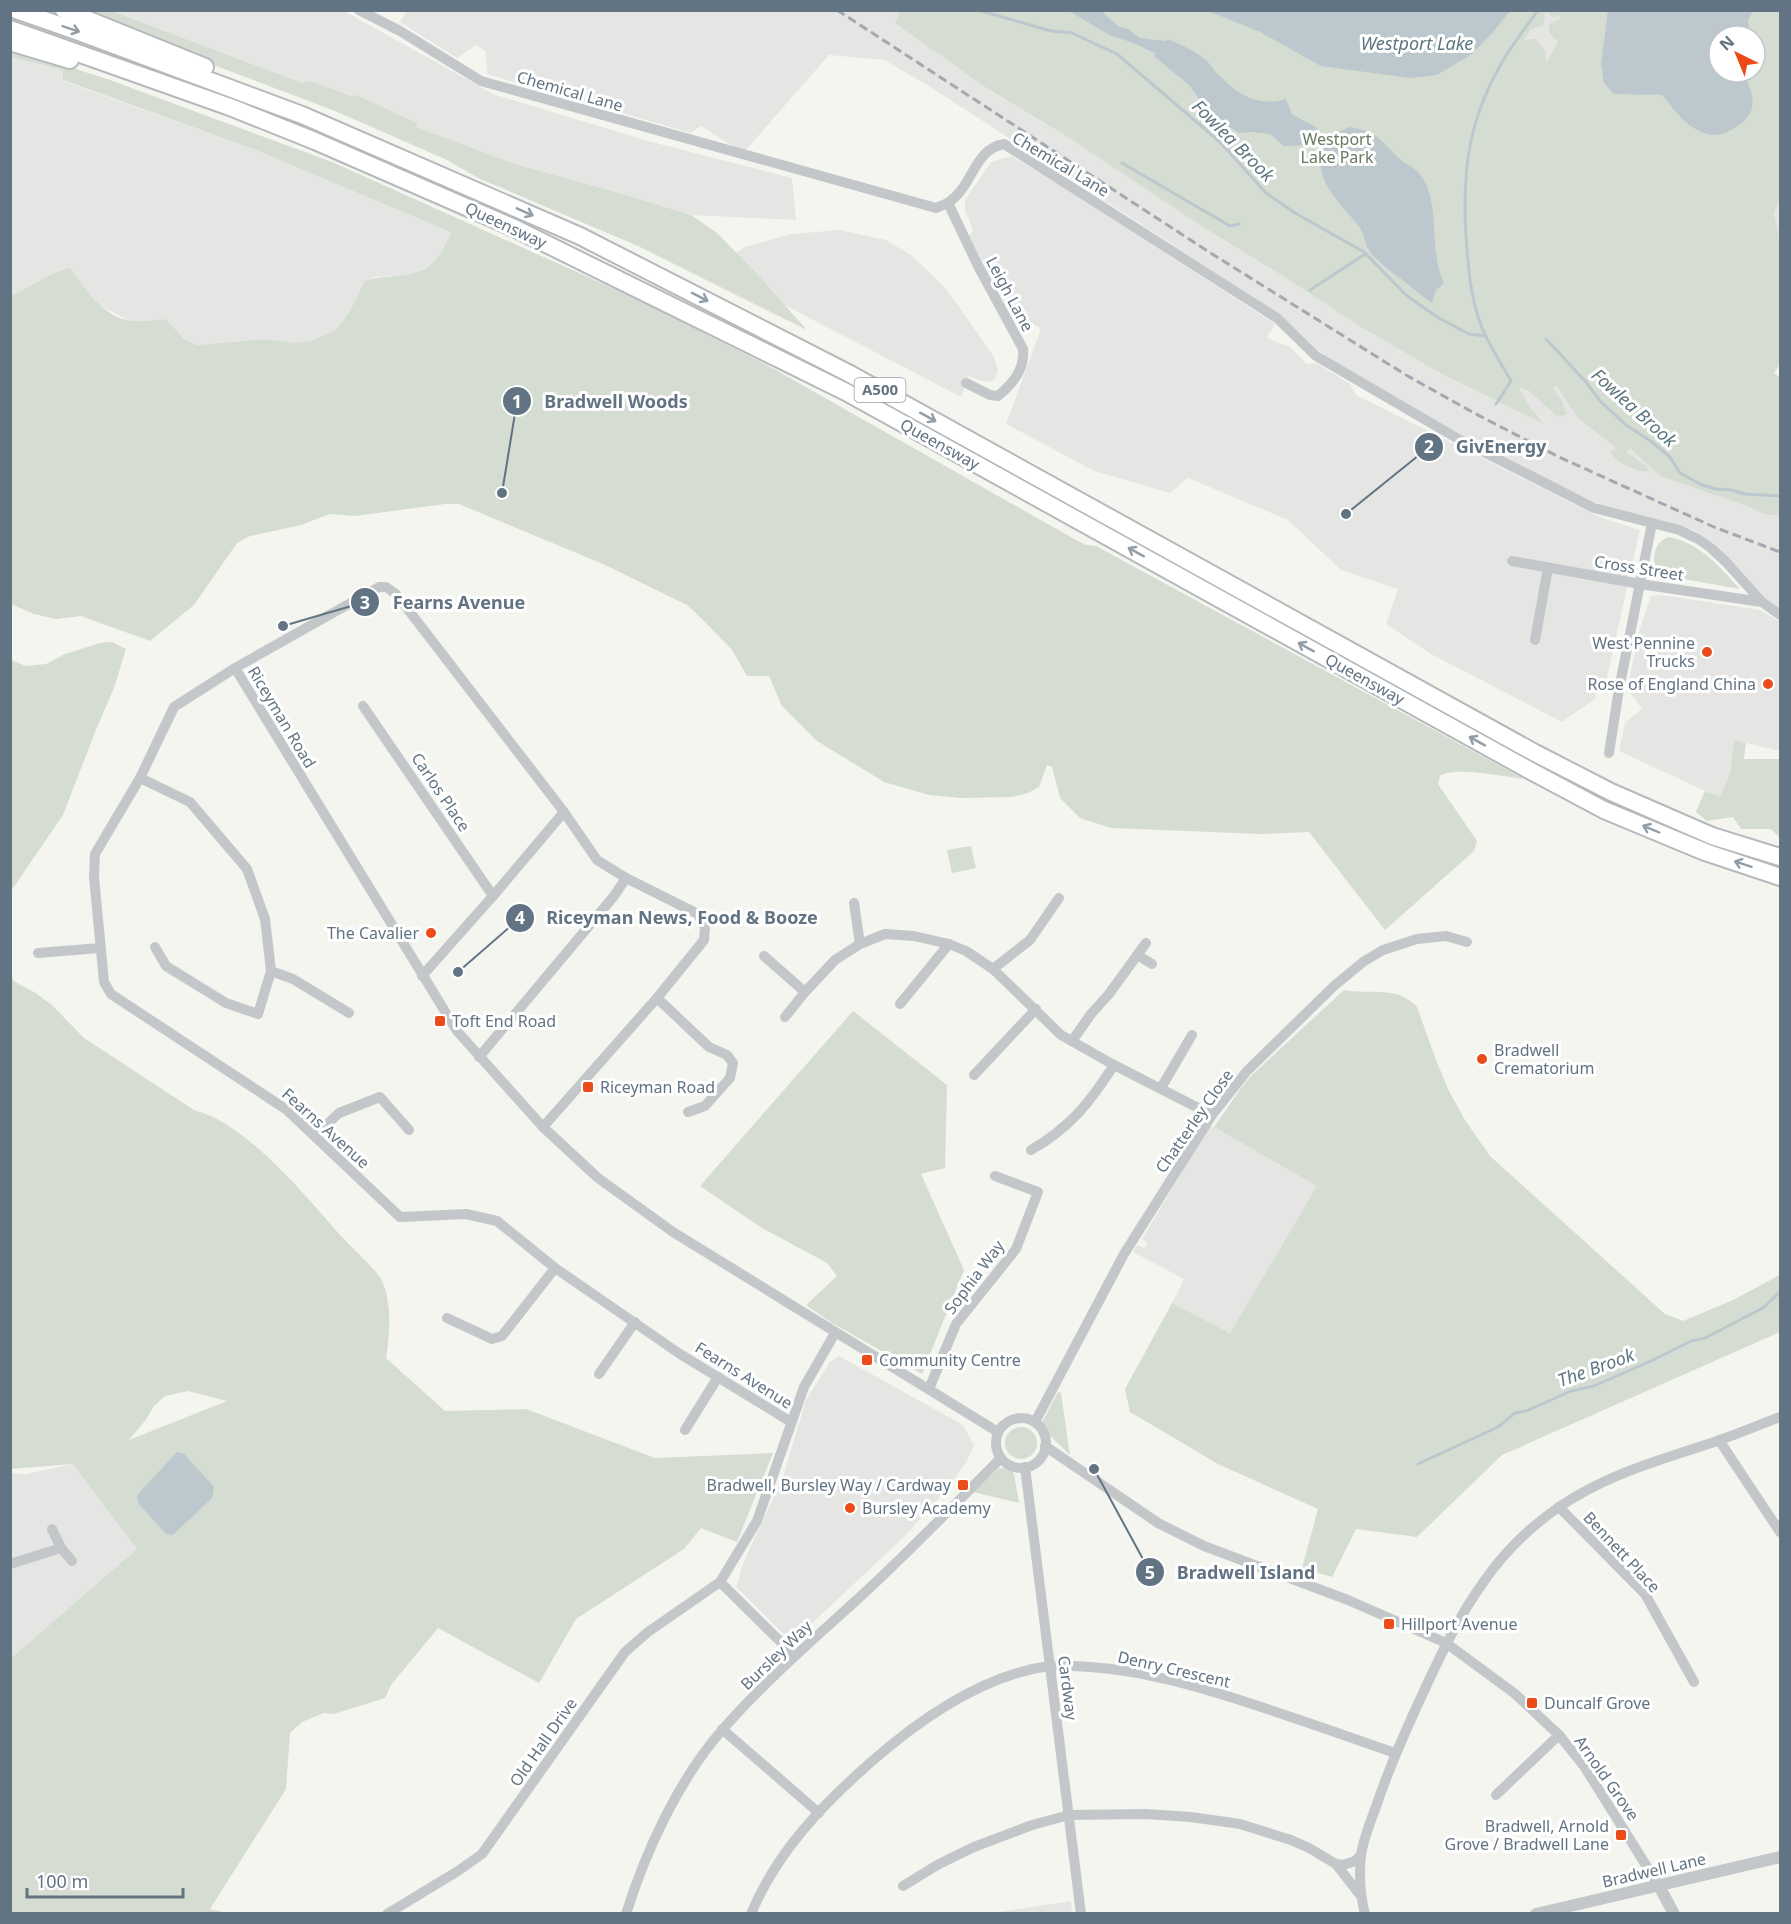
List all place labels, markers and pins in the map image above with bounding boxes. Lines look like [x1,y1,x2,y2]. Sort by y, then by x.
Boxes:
callout: Bradwell Woods [502,383,700,419]
callout: GivEnergy [1414,429,1558,465]
callout: Fearns Avenue [350,584,537,620]
place label: West Pennine Trucks [1592,632,1695,672]
marker: West Pennine Trucks [1700,645,1714,659]
place label: Rose of England China [1588,673,1756,695]
marker: Rose of England China [1761,677,1775,691]
callout: Riceyman News, Food & Booze [505,900,830,936]
place label: The Cavalier [327,922,419,944]
marker: The Cavalier [424,926,438,940]
place label: Toft End Road [452,1010,556,1032]
marker: Toft End Road [433,1014,447,1028]
place label: Bradwell Crematorium [1494,1039,1594,1079]
marker: Bradwell Crematorium [1475,1052,1489,1066]
place label: Riceyman Road [600,1076,715,1098]
marker: Riceyman Road [581,1080,595,1094]
place label: Community Centre [879,1349,1021,1371]
marker: Community Centre [860,1353,874,1367]
place label: Bradwell, Bursley Way / Cardway [707,1474,952,1496]
marker: Bradwell, Bursley Way / Cardway [956,1478,970,1492]
place label: Bursley Academy [862,1497,991,1519]
marker: Bursley Academy [843,1501,857,1515]
callout: Bradwell Island [1135,1554,1327,1590]
place label: Hillport Avenue [1401,1613,1517,1635]
marker: Hillport Avenue [1382,1617,1396,1631]
place label: Duncalf Grove [1544,1692,1650,1714]
marker: Duncalf Grove [1525,1696,1539,1710]
place label: Bradwell, Arnold Grove / Bradwell Lane [1444,1815,1609,1855]
marker: Bradwell, Arnold Grove / Bradwell Lane [1614,1828,1628,1842]

